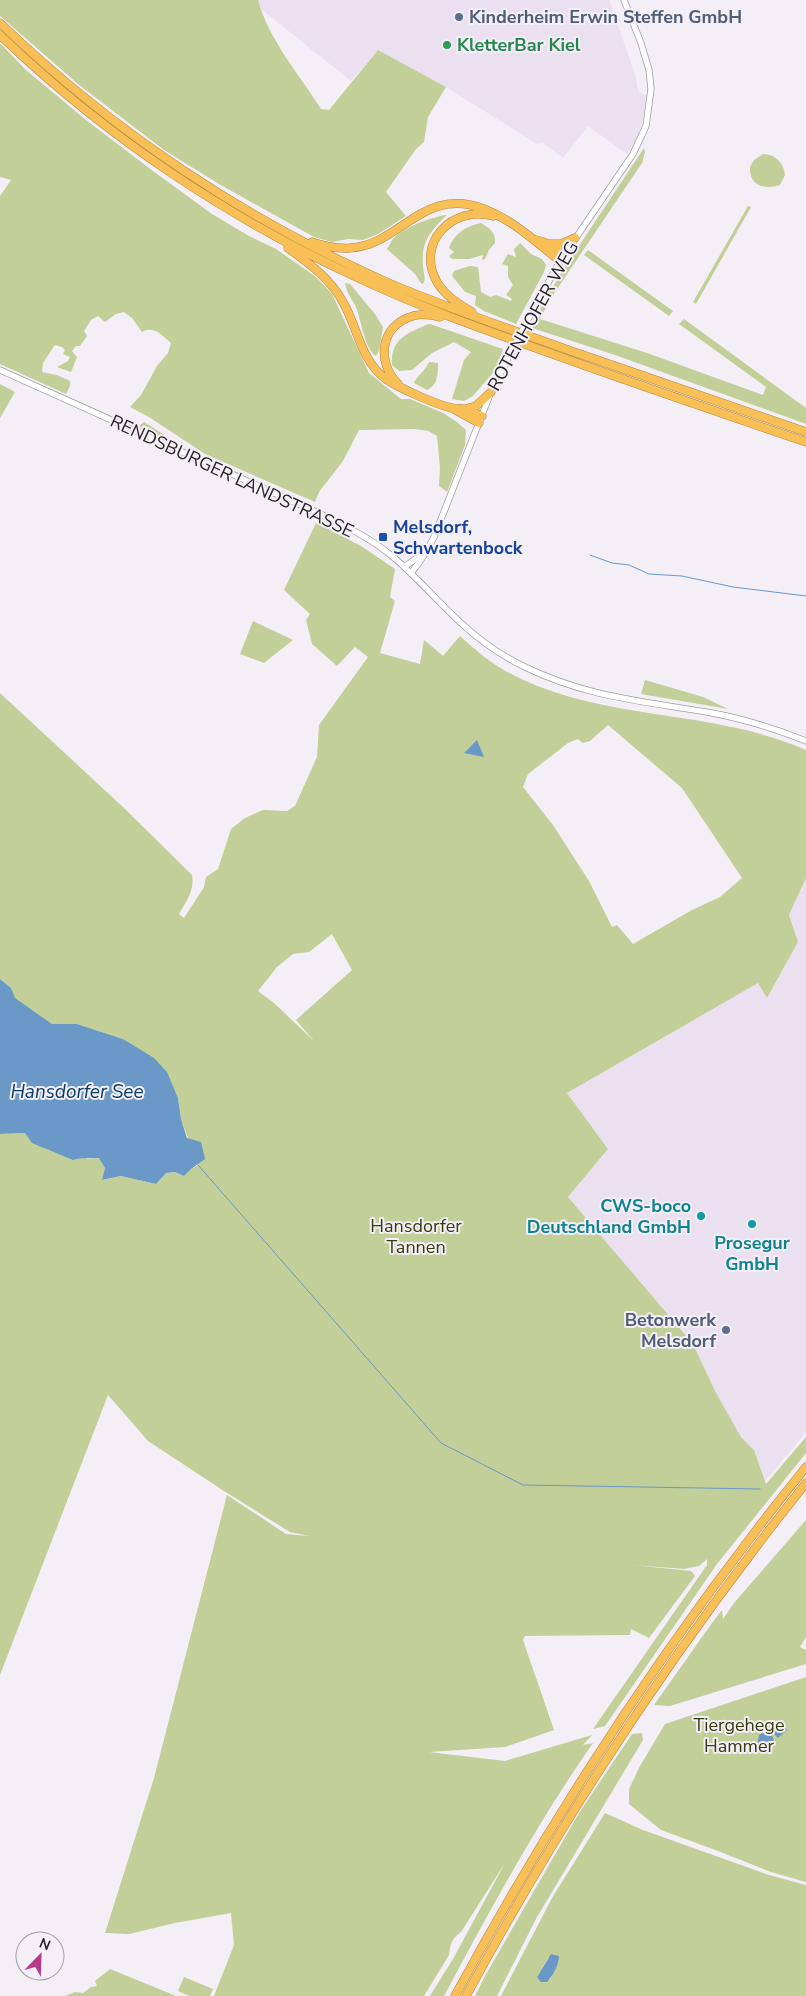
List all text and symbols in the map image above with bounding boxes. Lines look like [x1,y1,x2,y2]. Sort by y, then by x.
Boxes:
place label: Kinderheim Erwin Steffen GmbH [469,5,742,29]
marker: Kinderheim Erwin Steffen GmbH [453,11,465,23]
place label: KletterBar Kiel [457,33,581,57]
marker: KletterBar Kiel [441,39,453,51]
street label: ROTENHOFER WEG [482,237,584,395]
street label: RENDSBURGER LANDSTRASSE [106,409,358,543]
place label: Melsdorf, Schwartenbock [393,515,523,560]
marker: Melsdorf, Schwartenbock [377,531,389,543]
water label: Hansdorfer See [10,1079,144,1105]
place label: CWS-boco Deutschland GmbH [527,1194,691,1239]
marker: CWS-boco Deutschland GmbH [695,1210,707,1222]
park label: Hansdorfer Tannen [370,1214,462,1259]
marker: Prosegur GmbH [746,1218,758,1230]
place label: Prosegur GmbH [714,1231,790,1276]
place label: Betonwerk Melsdorf [625,1308,716,1353]
marker: Betonwerk Melsdorf [720,1324,732,1336]
park label: Tiergehege Hammer [694,1713,784,1758]
north arrow [15,1931,65,1981]
text: N [36,1934,53,1955]

